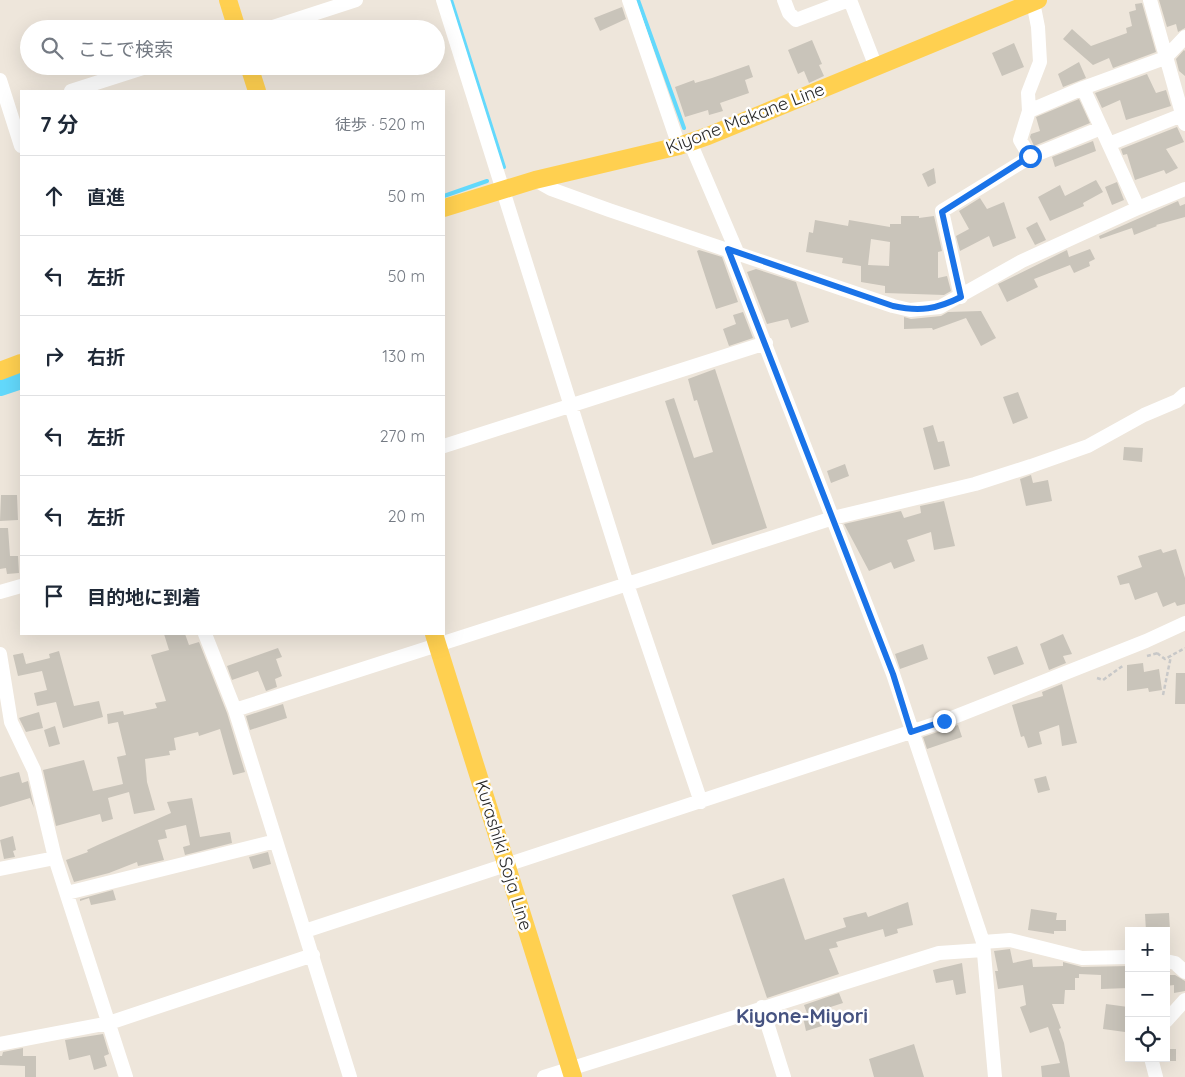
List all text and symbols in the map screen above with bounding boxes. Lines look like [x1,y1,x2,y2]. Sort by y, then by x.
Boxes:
search box [20,20,445,75]
icon: search [38,34,66,62]
text: ここで検索 [78,37,173,61]
street label: Kiyone Makane Line [662,77,828,159]
text: 7 分 [40,111,78,137]
text: 徒歩 · 520 m [335,114,425,134]
route start [1019,145,1042,168]
icon: ahead [40,182,68,210]
text: 直進 [87,185,125,209]
text: 50 m [388,186,425,206]
icon: left [40,262,68,290]
text: 左折 [87,265,125,289]
text: 50 m [388,266,425,286]
icon: right [40,342,68,370]
text: 右折 [87,345,125,369]
text: 130 m [382,346,425,366]
icon: left [40,422,68,450]
text: 左折 [87,425,125,449]
text: 270 m [380,426,425,446]
icon: left [40,502,68,530]
text: 左折 [87,505,125,529]
text: 20 m [388,506,425,526]
icon: arrive [40,582,68,610]
text: 目的地に到着 [87,585,201,609]
route end [933,710,956,733]
street label: Kurashiki Soja Line [470,777,538,933]
map controls [1125,927,1170,1062]
button: + [1125,927,1170,972]
button: − [1125,972,1170,1017]
district label: Kiyone-Miyori [736,1003,868,1028]
button: locate [1125,1017,1170,1062]

